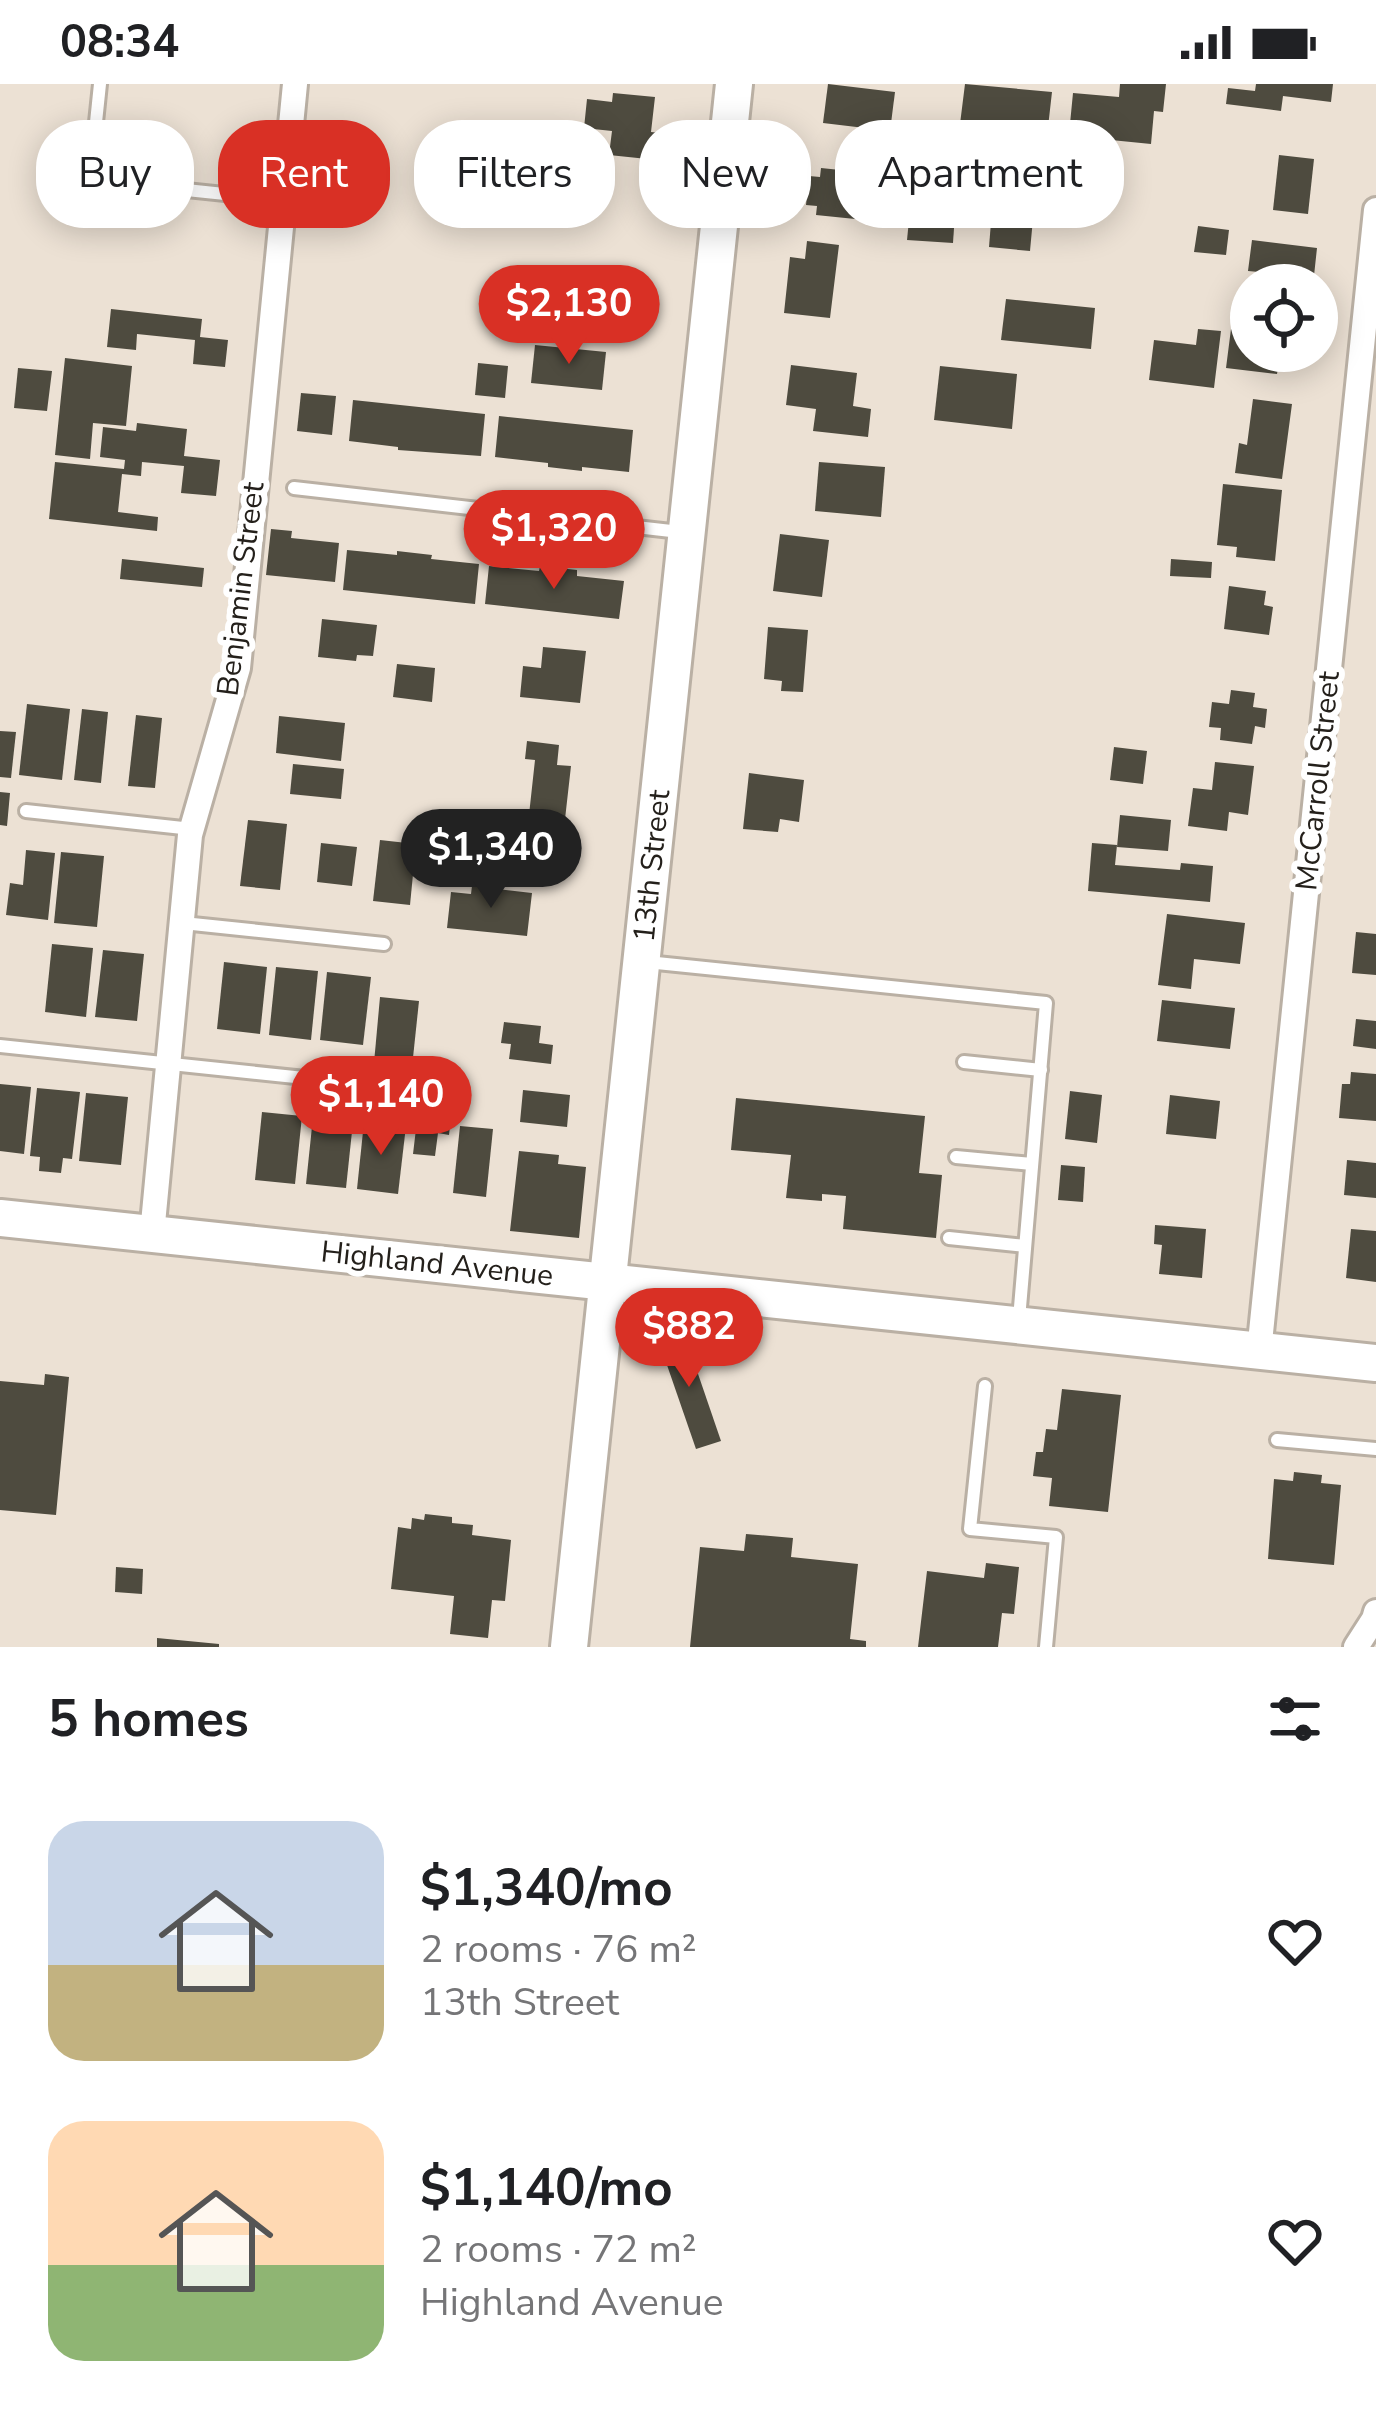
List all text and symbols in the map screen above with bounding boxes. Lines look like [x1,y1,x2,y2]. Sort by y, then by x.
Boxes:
text: 08:34 [60,12,179,73]
chip: Buy [36,120,194,228]
chip: Rent [218,120,390,228]
chip: Filters [414,120,615,228]
chip: New [639,120,811,228]
chip: Apartment [835,120,1124,228]
map controls [1230,264,1338,372]
button: locate [1230,264,1338,372]
pin: $2,130 [471,265,667,367]
text: $2,130 [506,277,632,330]
street label: Benjamin Street [208,479,275,698]
pin: $1,320 [456,490,652,592]
text: $1,320 [491,502,617,555]
street label: McCarroll Street [1286,669,1350,893]
street label: 13th Street [624,787,680,944]
pin: $1,340 [393,809,589,911]
text: $1,340 [428,821,554,874]
pin: $1,140 [283,1056,479,1158]
text: $1,140 [318,1068,444,1121]
street label: Highland Avenue [319,1231,555,1297]
pin: $882 [618,1288,760,1390]
text: $882 [642,1300,736,1353]
text: 5 homes [48,1684,249,1754]
icon: filters [1262,1686,1328,1752]
text: $1,340/mo [420,1853,673,1923]
icon: home [144,1869,288,2013]
icon: heart [1262,1908,1328,1974]
text: 2 rooms · 76 m² [420,1923,697,1976]
text: 13th Street [420,1976,619,2029]
text: $1,140/mo [420,2153,673,2223]
icon: home [144,2169,288,2313]
icon: heart [1262,2208,1328,2274]
text: 2 rooms · 72 m² [420,2223,697,2276]
text: Highland Avenue [420,2276,724,2329]

